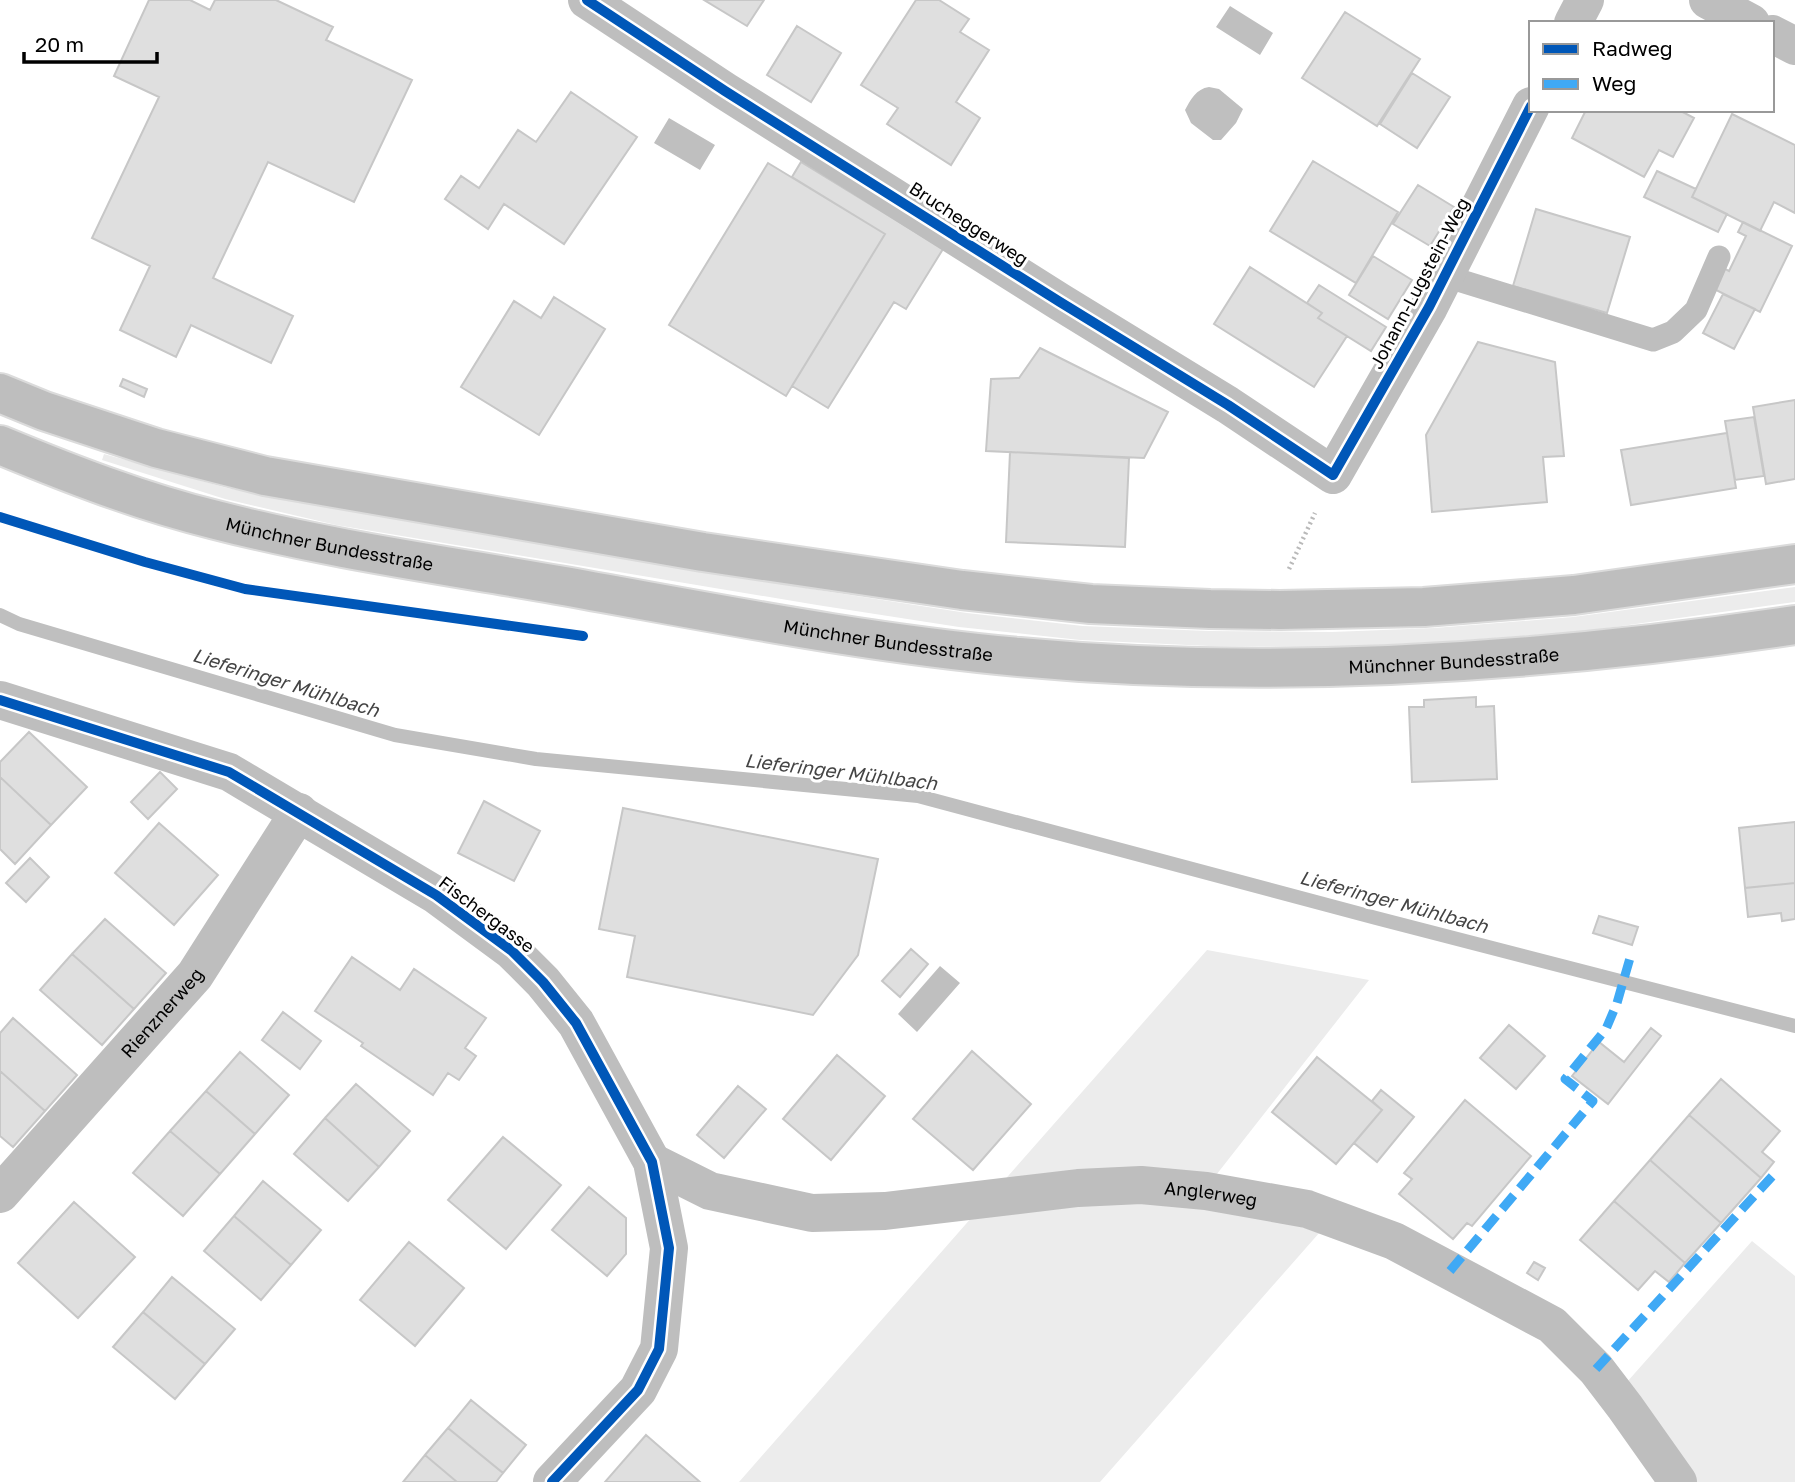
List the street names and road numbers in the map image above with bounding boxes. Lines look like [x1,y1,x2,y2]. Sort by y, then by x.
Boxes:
street label: Brucheggerweg [905,176,1033,270]
street label: Johann-Lugstein-Weg [1364,194,1474,372]
street label: Münchner Bundesstraße [224,512,435,575]
street label: Münchner Bundesstraße [782,614,994,665]
street label: Münchner Bundesstraße [1348,643,1560,678]
street label: Fischergasse [435,871,539,957]
street label: Rienznerweg [116,964,208,1062]
street label: Anglerweg [1163,1176,1259,1211]

